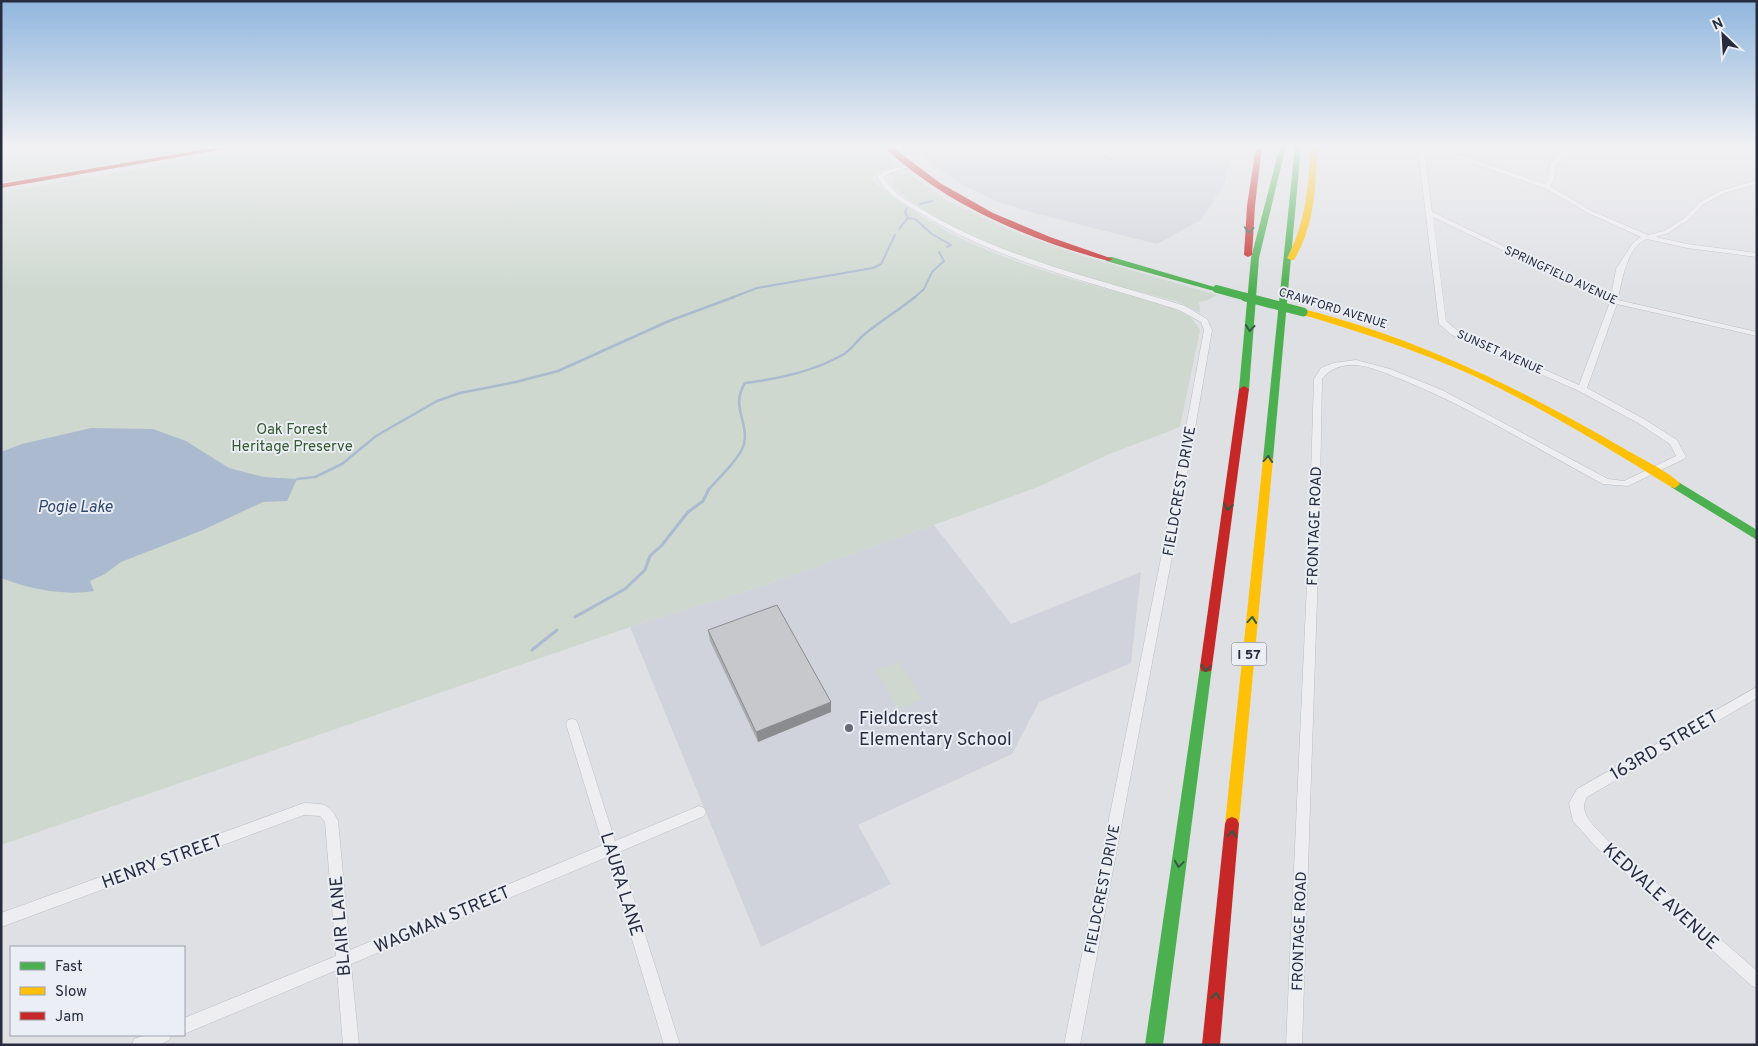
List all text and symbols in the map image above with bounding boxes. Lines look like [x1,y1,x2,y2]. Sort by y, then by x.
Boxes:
north arrow [1698,10,1748,60]
text: N [1710,15,1726,34]
one-way arrow [1244,226,1255,234]
street label: SPRINGFIELD AVENUE [1501,243,1620,309]
street label: CRAWFORD AVENUE [1277,285,1389,333]
one-way arrow [1244,325,1255,333]
street label: SUNSET AVENUE [1454,327,1545,379]
park label: Oak Forest Heritage Preserve [231,421,353,457]
street label: FIELDCREST DRIVE [1160,425,1201,558]
one-way arrow [1262,454,1273,462]
street label: FRONTAGE ROAD [1304,466,1327,586]
water label: Pogie Lake [38,498,113,518]
one-way arrow [1223,503,1234,511]
one-way arrow [1246,616,1257,624]
road number: I 57 [1232,642,1266,666]
one-way arrow [1201,664,1212,672]
street label: 163RD STREET [1606,706,1723,787]
place label: Fieldcrest Elementary School [859,708,1012,752]
marker: Fieldcrest Elementary School [843,722,855,734]
street label: FIELDCREST DRIVE [1082,823,1125,956]
street label: HENRY STREET [99,830,226,895]
street label: LAURA LANE [594,830,647,939]
one-way arrow [1226,830,1237,838]
street label: KEDVALE AVENUE [1597,839,1723,955]
one-way arrow [1174,860,1185,868]
street label: FRONTAGE ROAD [1289,871,1312,991]
street label: BLAIR LANE [326,875,357,977]
street label: WAGMAN STREET [371,881,514,959]
legend [10,946,185,1036]
text: Fast [55,958,83,977]
text: Slow [55,983,87,1002]
one-way arrow [1210,992,1221,1000]
text: Jam [55,1008,84,1027]

